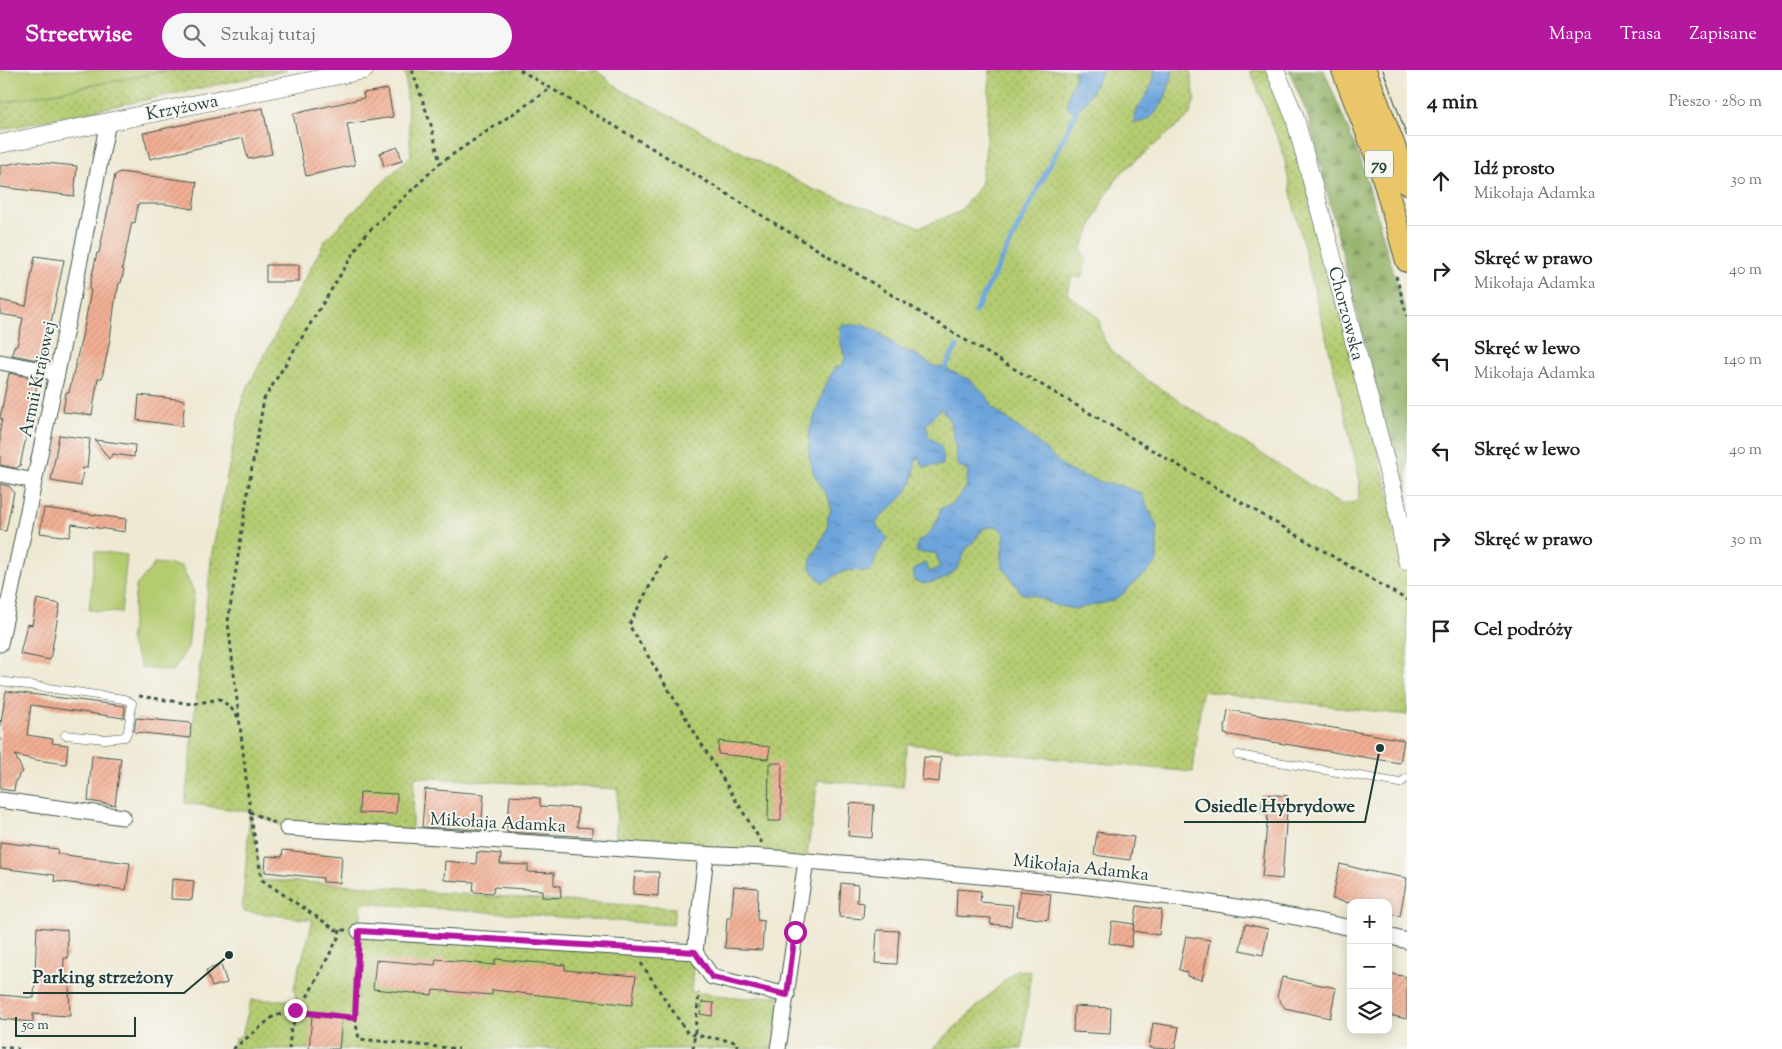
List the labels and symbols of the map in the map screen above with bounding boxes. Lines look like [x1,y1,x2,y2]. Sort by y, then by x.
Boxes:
street label: Krzyżowa [144,89,221,129]
road number: 79 [1365,150,1393,178]
street label: Chorzowska [1320,264,1370,364]
street label: Armii Krajowej [14,319,64,440]
callout: Osiedle Hybrydowe [1184,788,1365,822]
text: Osiedle Hybrydowe [1195,794,1355,821]
street label: Mikołaja Adamka [429,807,567,841]
street label: Mikołaja Adamka [1012,849,1150,889]
route start [784,921,807,944]
callout: Parking strzeżony [23,959,184,993]
text: Parking strzeżony [33,965,174,992]
route end [284,999,307,1022]
scale bar [15,1014,136,1037]

